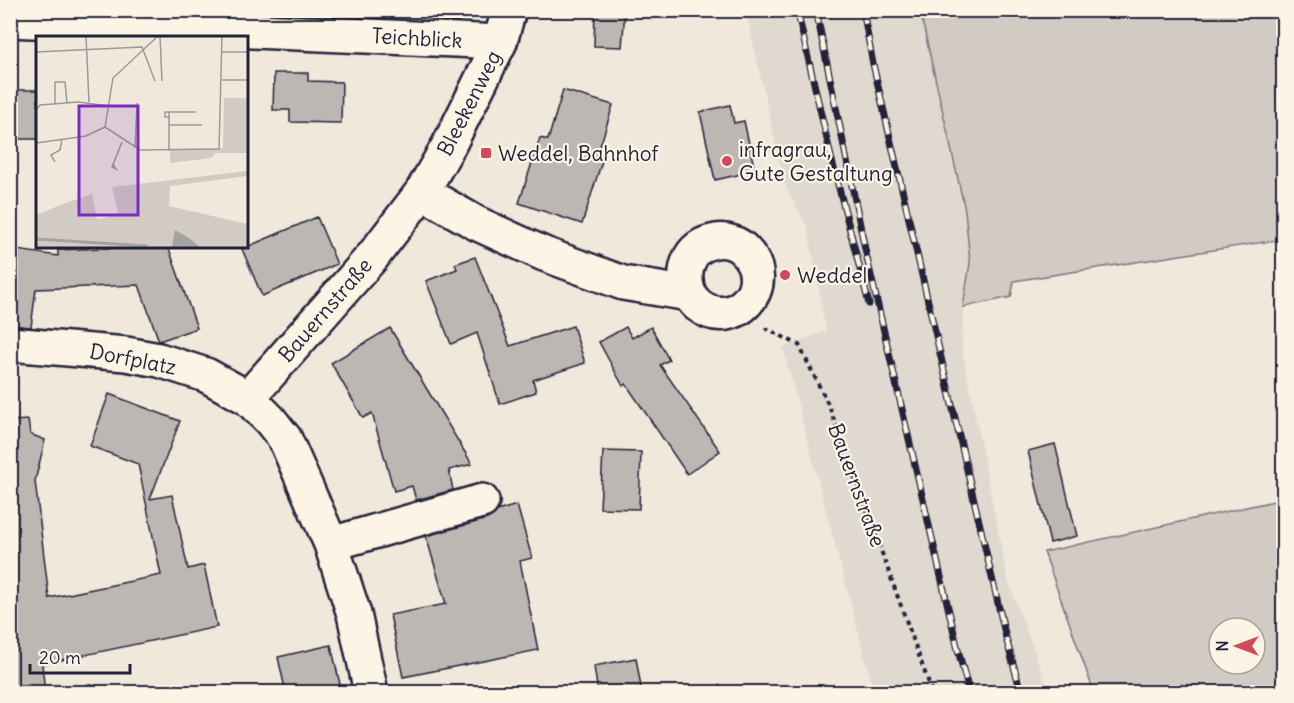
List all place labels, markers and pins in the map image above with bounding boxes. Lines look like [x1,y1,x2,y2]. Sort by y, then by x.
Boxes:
place label: infragrau, Gute Gestaltung [739,136,893,187]
place label: Weddel, Bahnhof [498,140,659,167]
marker: Weddel, Bahnhof [479,146,493,160]
marker: infragrau, Gute Gestaltung [720,154,734,168]
place label: Weddel [797,262,867,289]
marker: Weddel [778,268,792,282]

